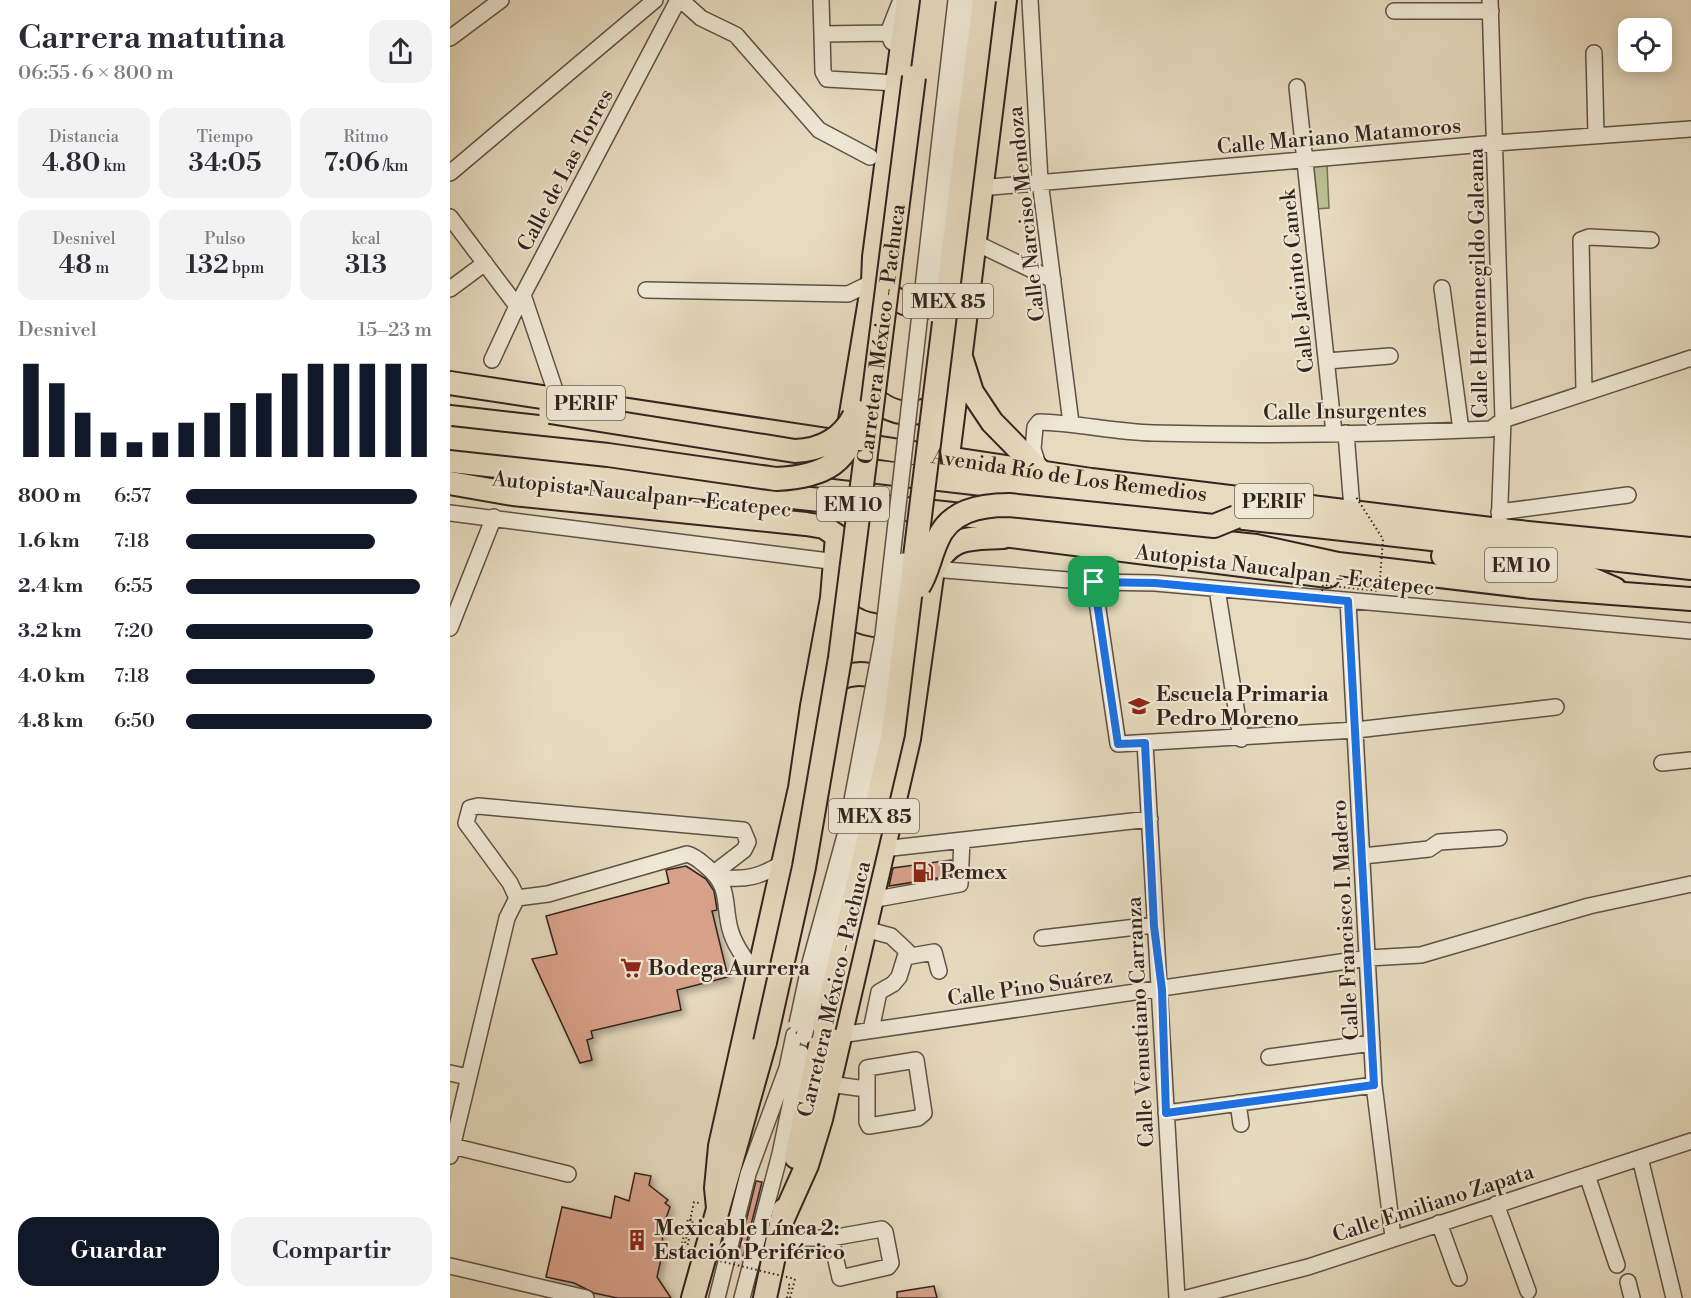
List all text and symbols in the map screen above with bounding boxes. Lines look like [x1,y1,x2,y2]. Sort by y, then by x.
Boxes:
text: Carrera matutina [18,18,285,59]
map controls [1618,18,1672,72]
button: locate [1618,18,1672,72]
button: share [369,20,432,83]
text: 06:55 · 6 × 800 m [18,61,174,86]
street label: Calle de Las Torres [512,85,620,256]
street label: Calle Narciso Mendoza [1003,105,1051,323]
street label: Calle Mariano Matamoros [1216,113,1462,161]
text: Distancia [49,127,119,147]
text: Tiempo [197,127,253,147]
text: Ritmo [344,127,388,147]
text: 4.80 [42,147,100,179]
text: 34:05 [189,147,261,179]
text: 7:06 [324,147,380,179]
street label: Calle Hermenegildo Galeana [1464,147,1494,418]
text: km [100,156,126,176]
text: /km [380,156,408,176]
street label: Calle Jacinto Canek [1275,187,1321,374]
street label: Carretera México - Pachuca [853,202,912,466]
text: Desnivel [53,229,115,249]
text: Pulso [205,229,245,249]
text: kcal [351,229,381,249]
text: 48 [59,249,92,281]
text: 132 [186,249,229,281]
text: 313 [345,249,387,281]
text: m [92,258,109,278]
text: bpm [229,258,264,278]
road number: MEX 85 [903,284,993,318]
text: Desnivel [18,318,97,343]
text: 15–23 m [358,318,432,343]
road number: PERIF [547,386,625,420]
street label: Calle Insurgentes [1263,398,1427,426]
street label: Avenida Río de Los Remedios [928,444,1208,508]
street label: Autopista Naucalpan - Ecatepec [490,466,793,524]
text: 800 m [18,484,81,509]
text: 6:57 [114,484,151,509]
road number: PERIF [1235,484,1313,518]
road number: EM 10 [817,487,889,521]
text: 1.6 km [18,529,80,554]
text: 7:18 [114,529,149,554]
street label: Autopista Naucalpan - Ecatepec [1133,540,1436,602]
road number: EM 10 [1485,548,1557,582]
pin [1068,556,1119,607]
icon: arrive [1077,565,1110,598]
text: 2.4 km [18,574,83,599]
text: 6:55 [114,574,153,599]
text: 3.2 km [18,619,82,644]
text: 7:20 [114,619,154,644]
text: 4.0 km [18,664,85,689]
text: 7:18 [114,664,149,689]
place label: Escuela Primaria Pedro Moreno [1156,682,1329,732]
school or university icon: Escuela Primaria Pedro Moreno [1127,694,1151,718]
text: 4.8 km [18,709,83,734]
text: 6:50 [114,709,155,734]
road number: MEX 85 [829,799,919,833]
street label: Calle Francisco I. Madero [1327,799,1365,1041]
street label: Carretera México - Pachuca [793,858,877,1120]
fuel station icon: Pemex [911,860,935,884]
place label: Pemex [940,860,1008,886]
street label: Calle Venustiano Carranza [1121,896,1161,1148]
supermarket icon: Bodega Aurrera [619,956,643,980]
place label: Bodega Aurrera [648,956,811,982]
street label: Calle Pino Suárez [946,964,1114,1012]
street label: Calle Emiliano Zapata [1329,1159,1538,1249]
place label: Mexicable Línea 2: Estación Periférico [654,1216,845,1266]
button: Guardar [18,1217,219,1286]
button: Compartir [231,1217,432,1286]
building icon: Mexicable Línea 2: Estación Periférico [625,1228,649,1252]

